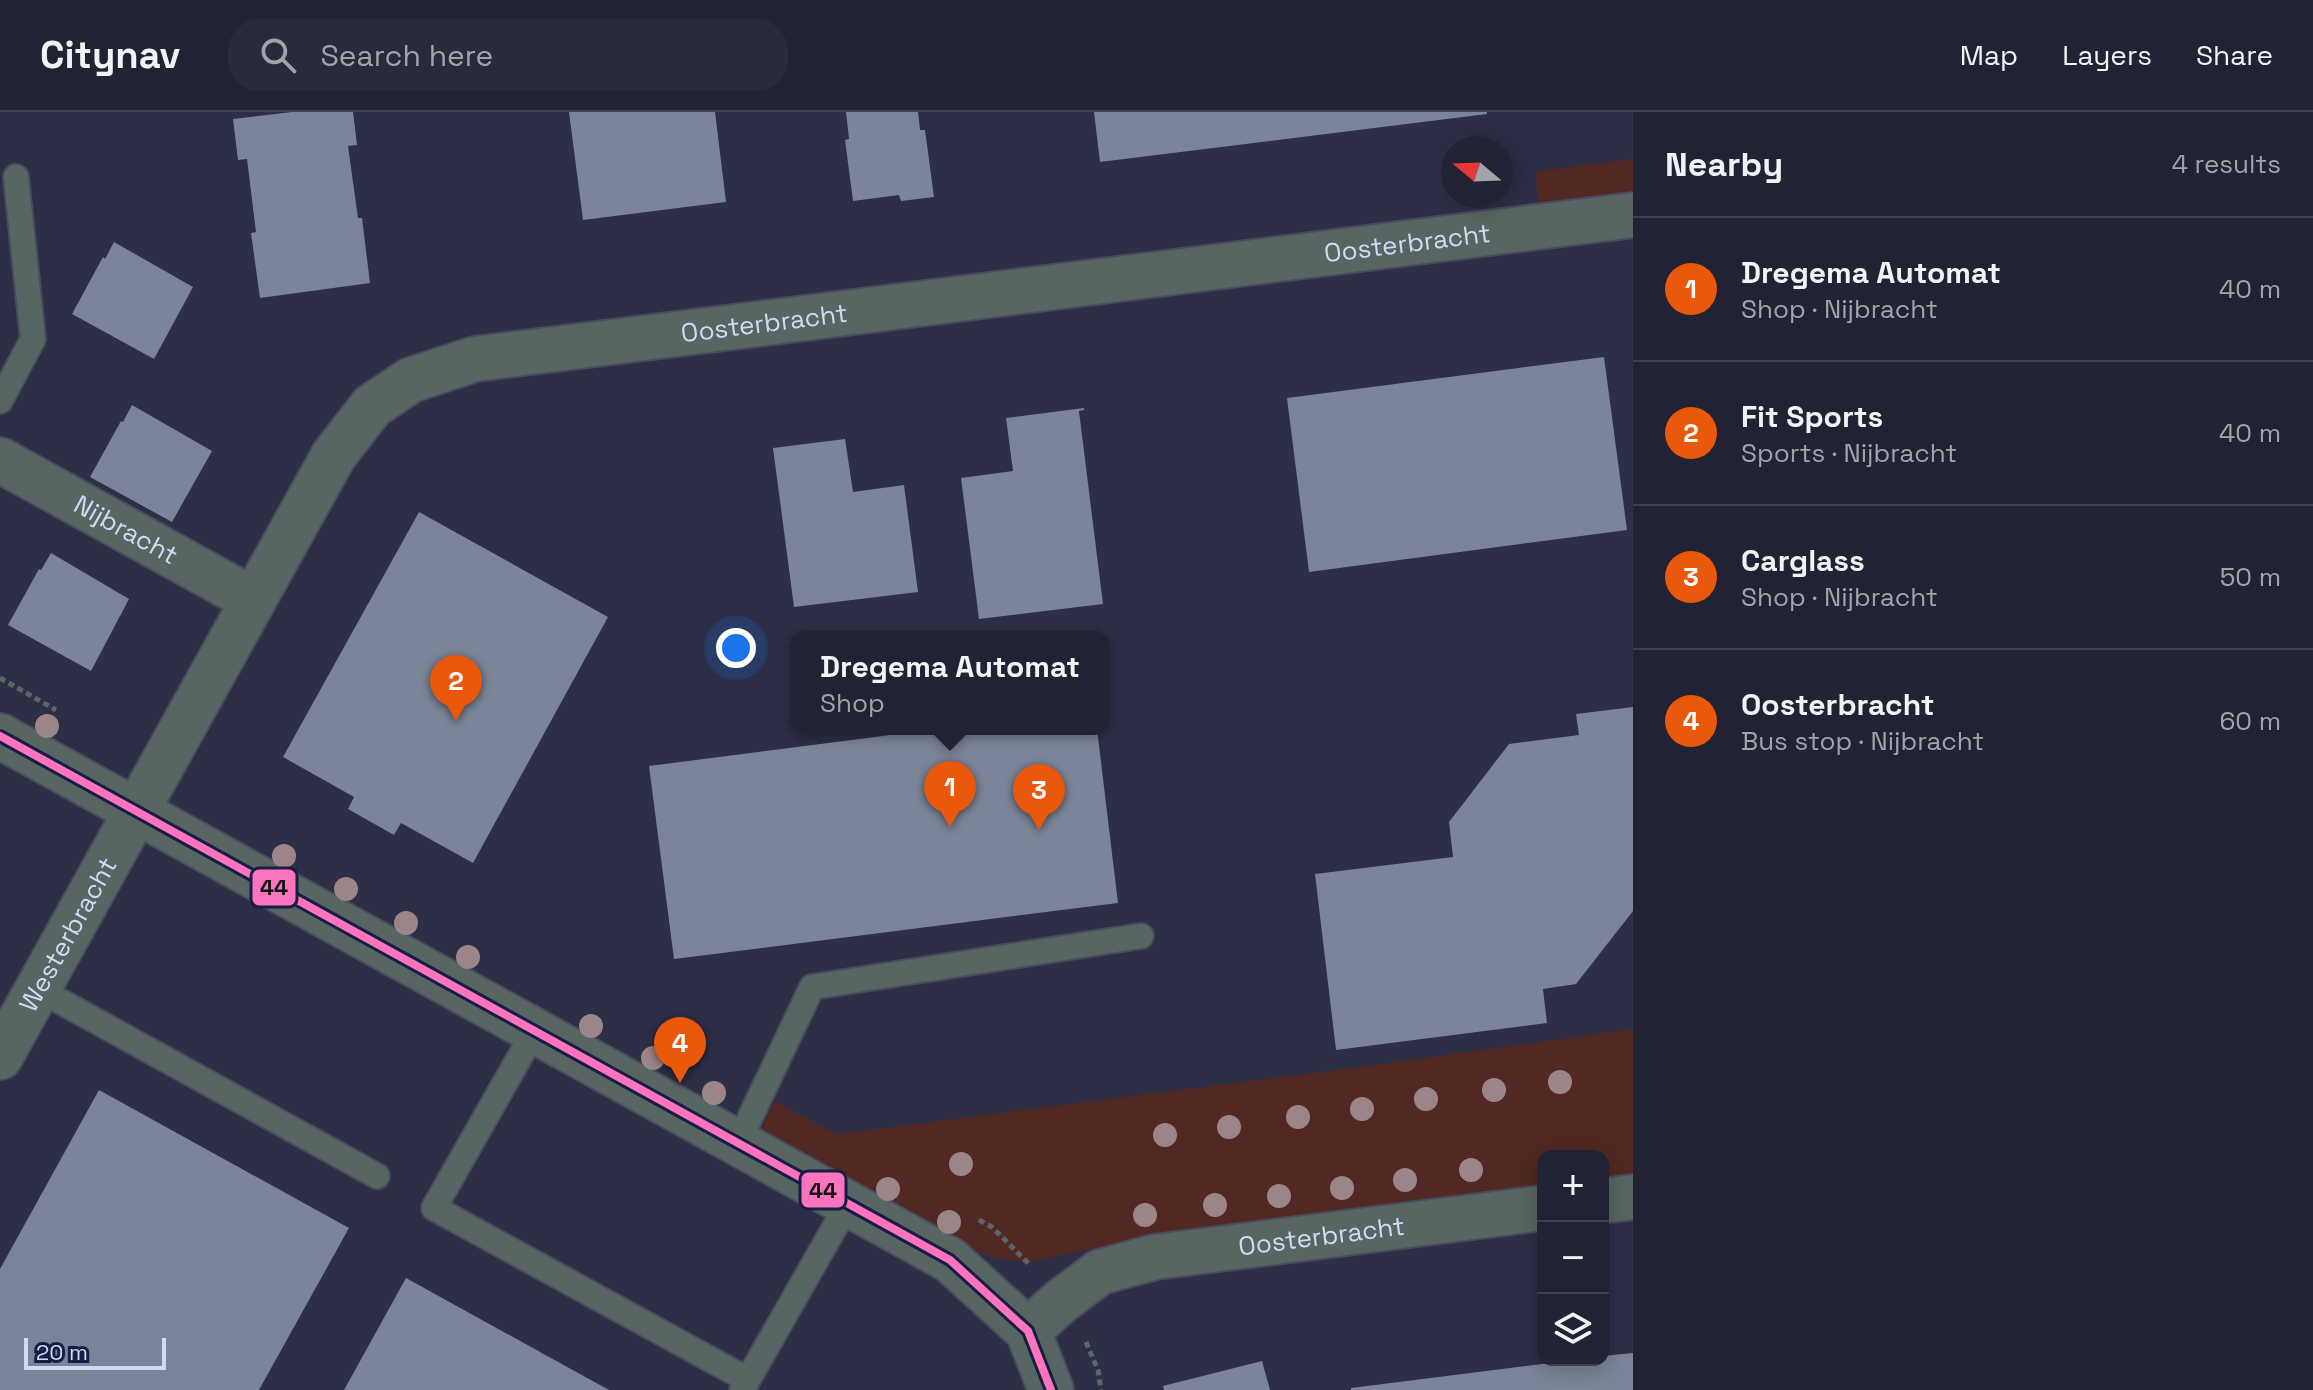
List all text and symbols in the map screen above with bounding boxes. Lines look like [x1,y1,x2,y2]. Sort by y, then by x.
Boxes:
search box [228,19,788,91]
text: Citynav [40,31,180,79]
icon: search [256,33,300,77]
text: Search here [320,36,493,75]
text: Map [1960,37,2018,73]
text: Layers [2062,37,2152,73]
text: Share [2196,37,2273,73]
north arrow [1441,136,1513,208]
text: Nearby [1665,143,1783,186]
text: 4 results [2172,147,2281,181]
street label: Oosterbracht [1322,216,1492,270]
text: Dregema Automat [1741,253,2001,292]
text: 1 [1685,272,1697,306]
text: 40 m [2219,272,2281,306]
text: Shop · Nijbracht [1741,292,1938,326]
street label: Oosterbracht [679,296,849,350]
text: Fit Sports [1741,397,1883,436]
text: 2 [1683,416,1699,450]
text: 40 m [2219,416,2281,450]
text: Sports · Nijbracht [1741,436,1957,470]
street label: Nijbracht [68,487,184,572]
text: Carglass [1741,541,1865,580]
text: 3 [1683,560,1699,594]
text: 50 m [2220,560,2281,594]
text: Shop · Nijbracht [1741,580,1938,614]
your location [716,628,756,668]
popup [790,631,1110,735]
text: Dregema Automat [820,647,1080,686]
pin: 2 [430,655,482,721]
text: Oosterbracht [1741,685,1934,724]
text: Shop [820,686,885,720]
text: 4 [1683,704,1699,738]
text: 60 m [2219,704,2281,738]
text: Bus stop · Nijbracht [1741,724,1984,758]
pin: 1 [924,761,976,827]
pin: 3 [1013,764,1065,830]
street label: Westerbracht [11,851,124,1018]
line badge: 44 [251,868,297,907]
text: 44 [260,873,288,901]
pin: 4 [654,1017,706,1083]
map controls [1537,1150,1609,1366]
button: + [1537,1150,1609,1222]
line badge: 44 [800,1171,846,1209]
text: 44 [809,1176,837,1204]
street label: Oosterbracht [1236,1209,1407,1263]
button: − [1537,1222,1609,1294]
button: layers [1537,1294,1609,1366]
scale bar [24,1334,166,1370]
text: 20 m [36,1338,88,1366]

